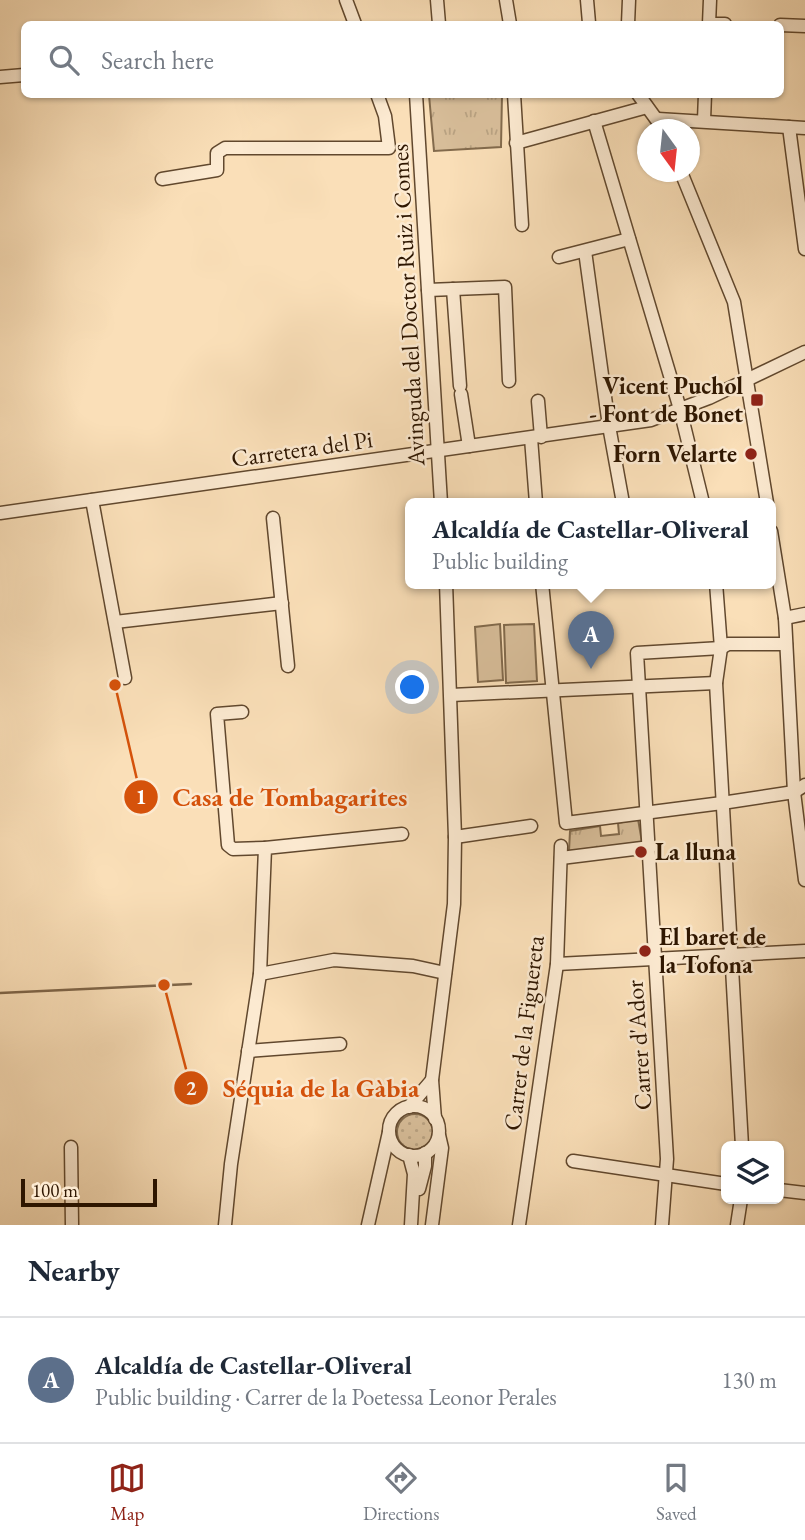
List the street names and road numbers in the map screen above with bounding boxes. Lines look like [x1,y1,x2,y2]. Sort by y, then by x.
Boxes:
street label: Avinguda del Doctor Ruiz i Comes [384,143,431,468]
street label: Carretera del Pi [229,423,375,474]
street label: Carrer de la Figuereta [496,933,551,1132]
street label: Carrer d'Ador [618,979,659,1111]

